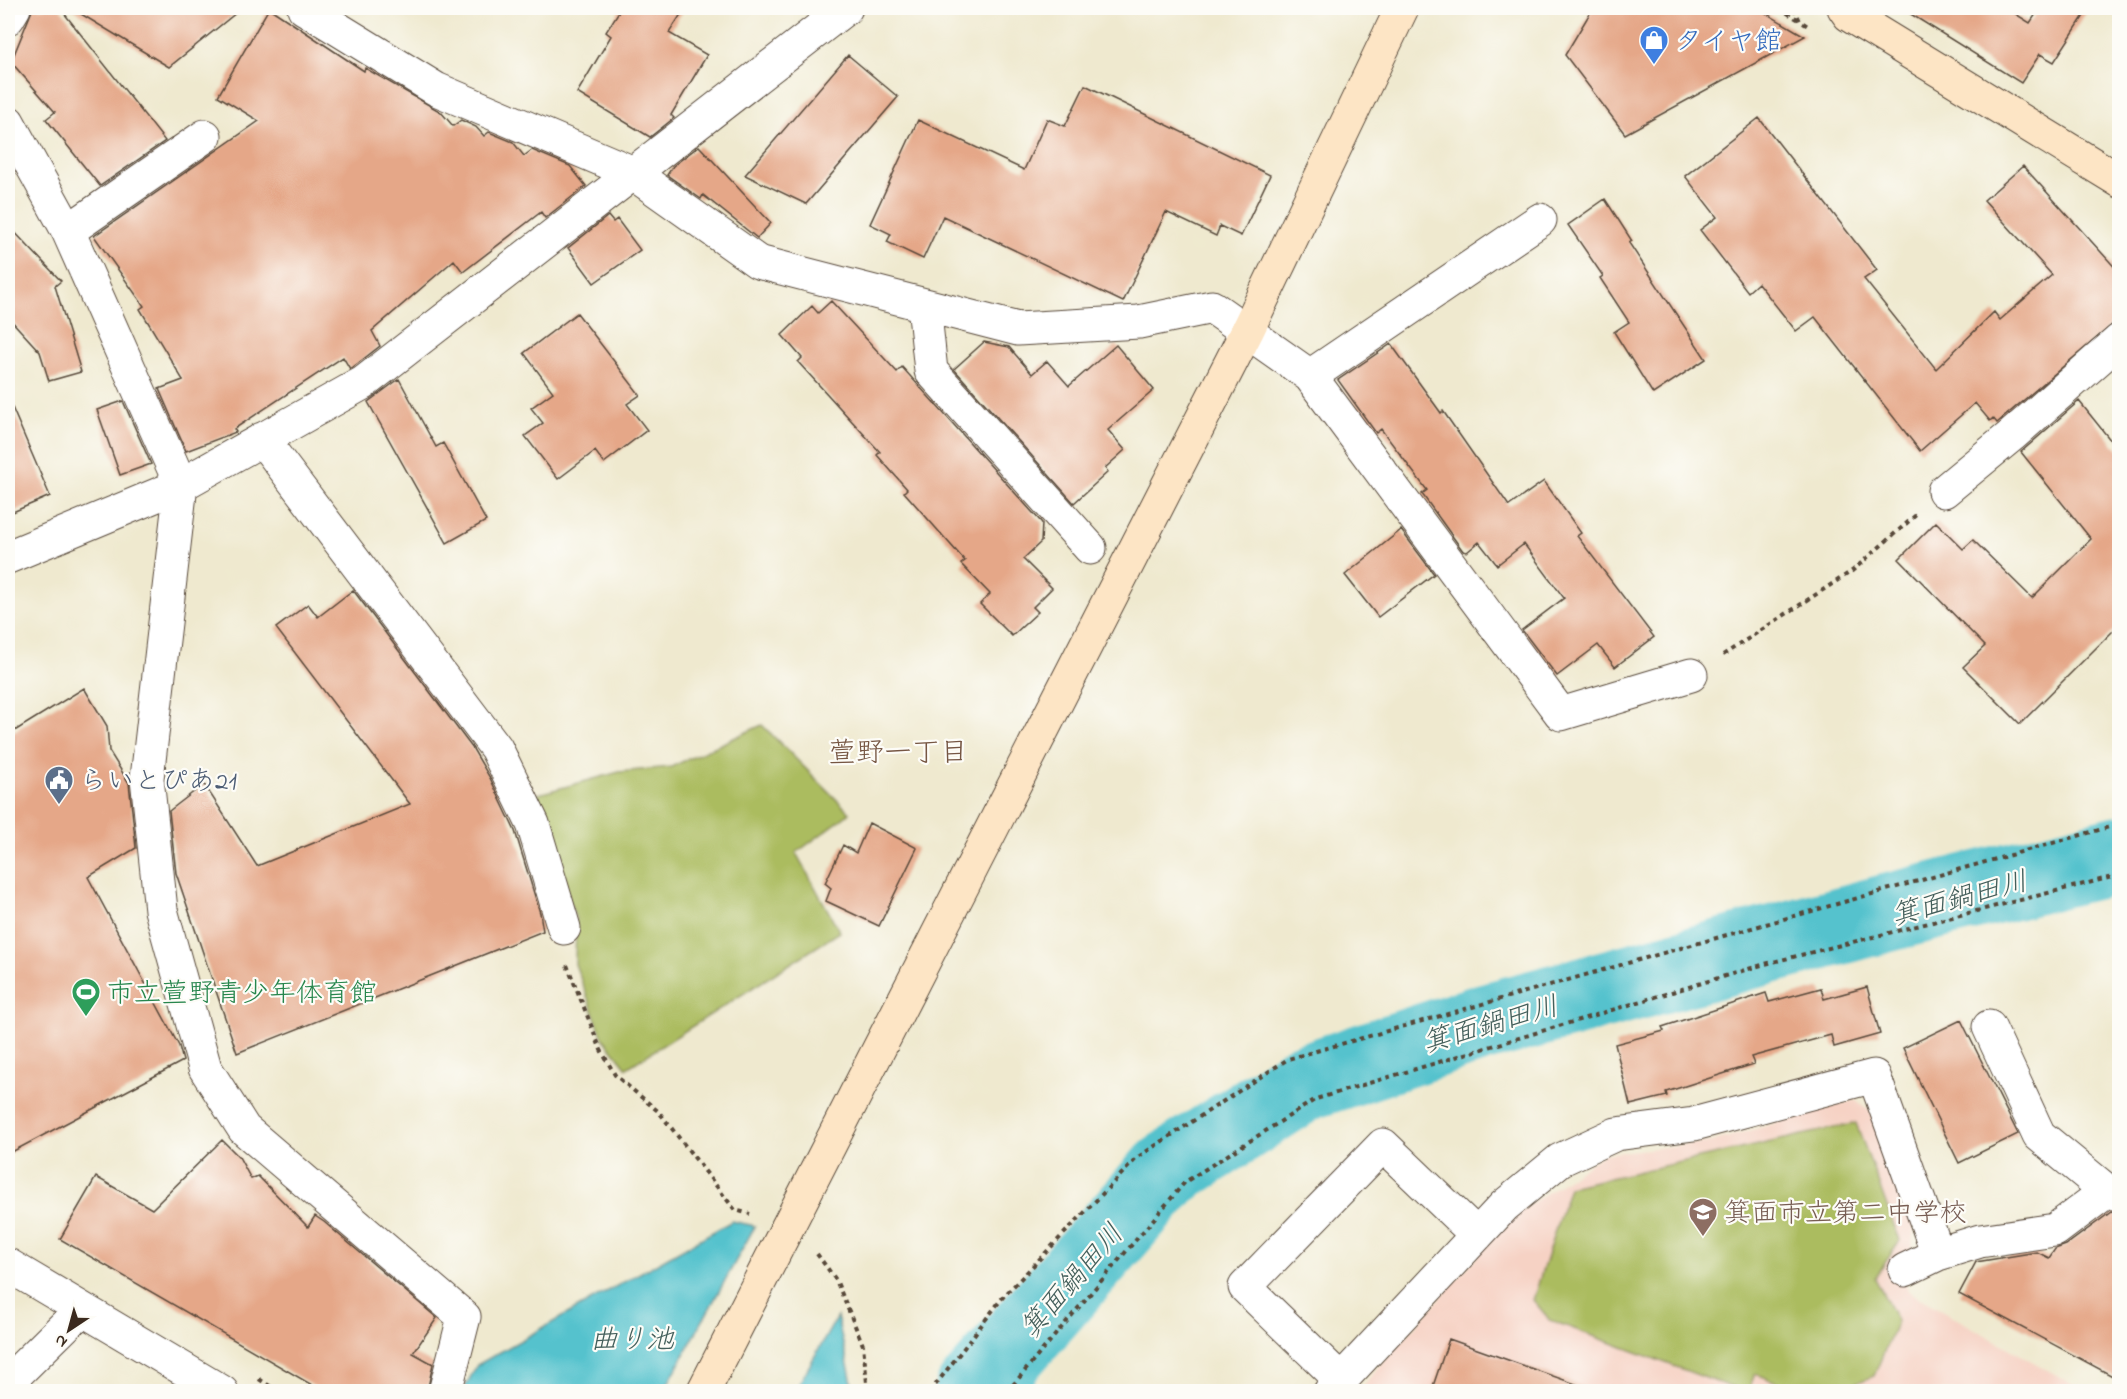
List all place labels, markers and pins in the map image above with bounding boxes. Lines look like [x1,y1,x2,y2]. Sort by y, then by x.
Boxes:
place label: タイヤ館 [1675,23,1782,62]
shop icon: タイヤ館 [1638,24,1670,66]
place label: らいとぴあ21 [80,763,237,802]
public building icon: らいとぴあ21 [43,764,75,806]
place label: 市立萱野青少年体育館 [107,975,377,1014]
sports icon: 市立萱野青少年体育館 [70,976,102,1018]
place label: 箕面市立第二中学校 [1724,1195,1967,1234]
school or university icon: 箕面市立第二中学校 [1687,1196,1719,1238]

